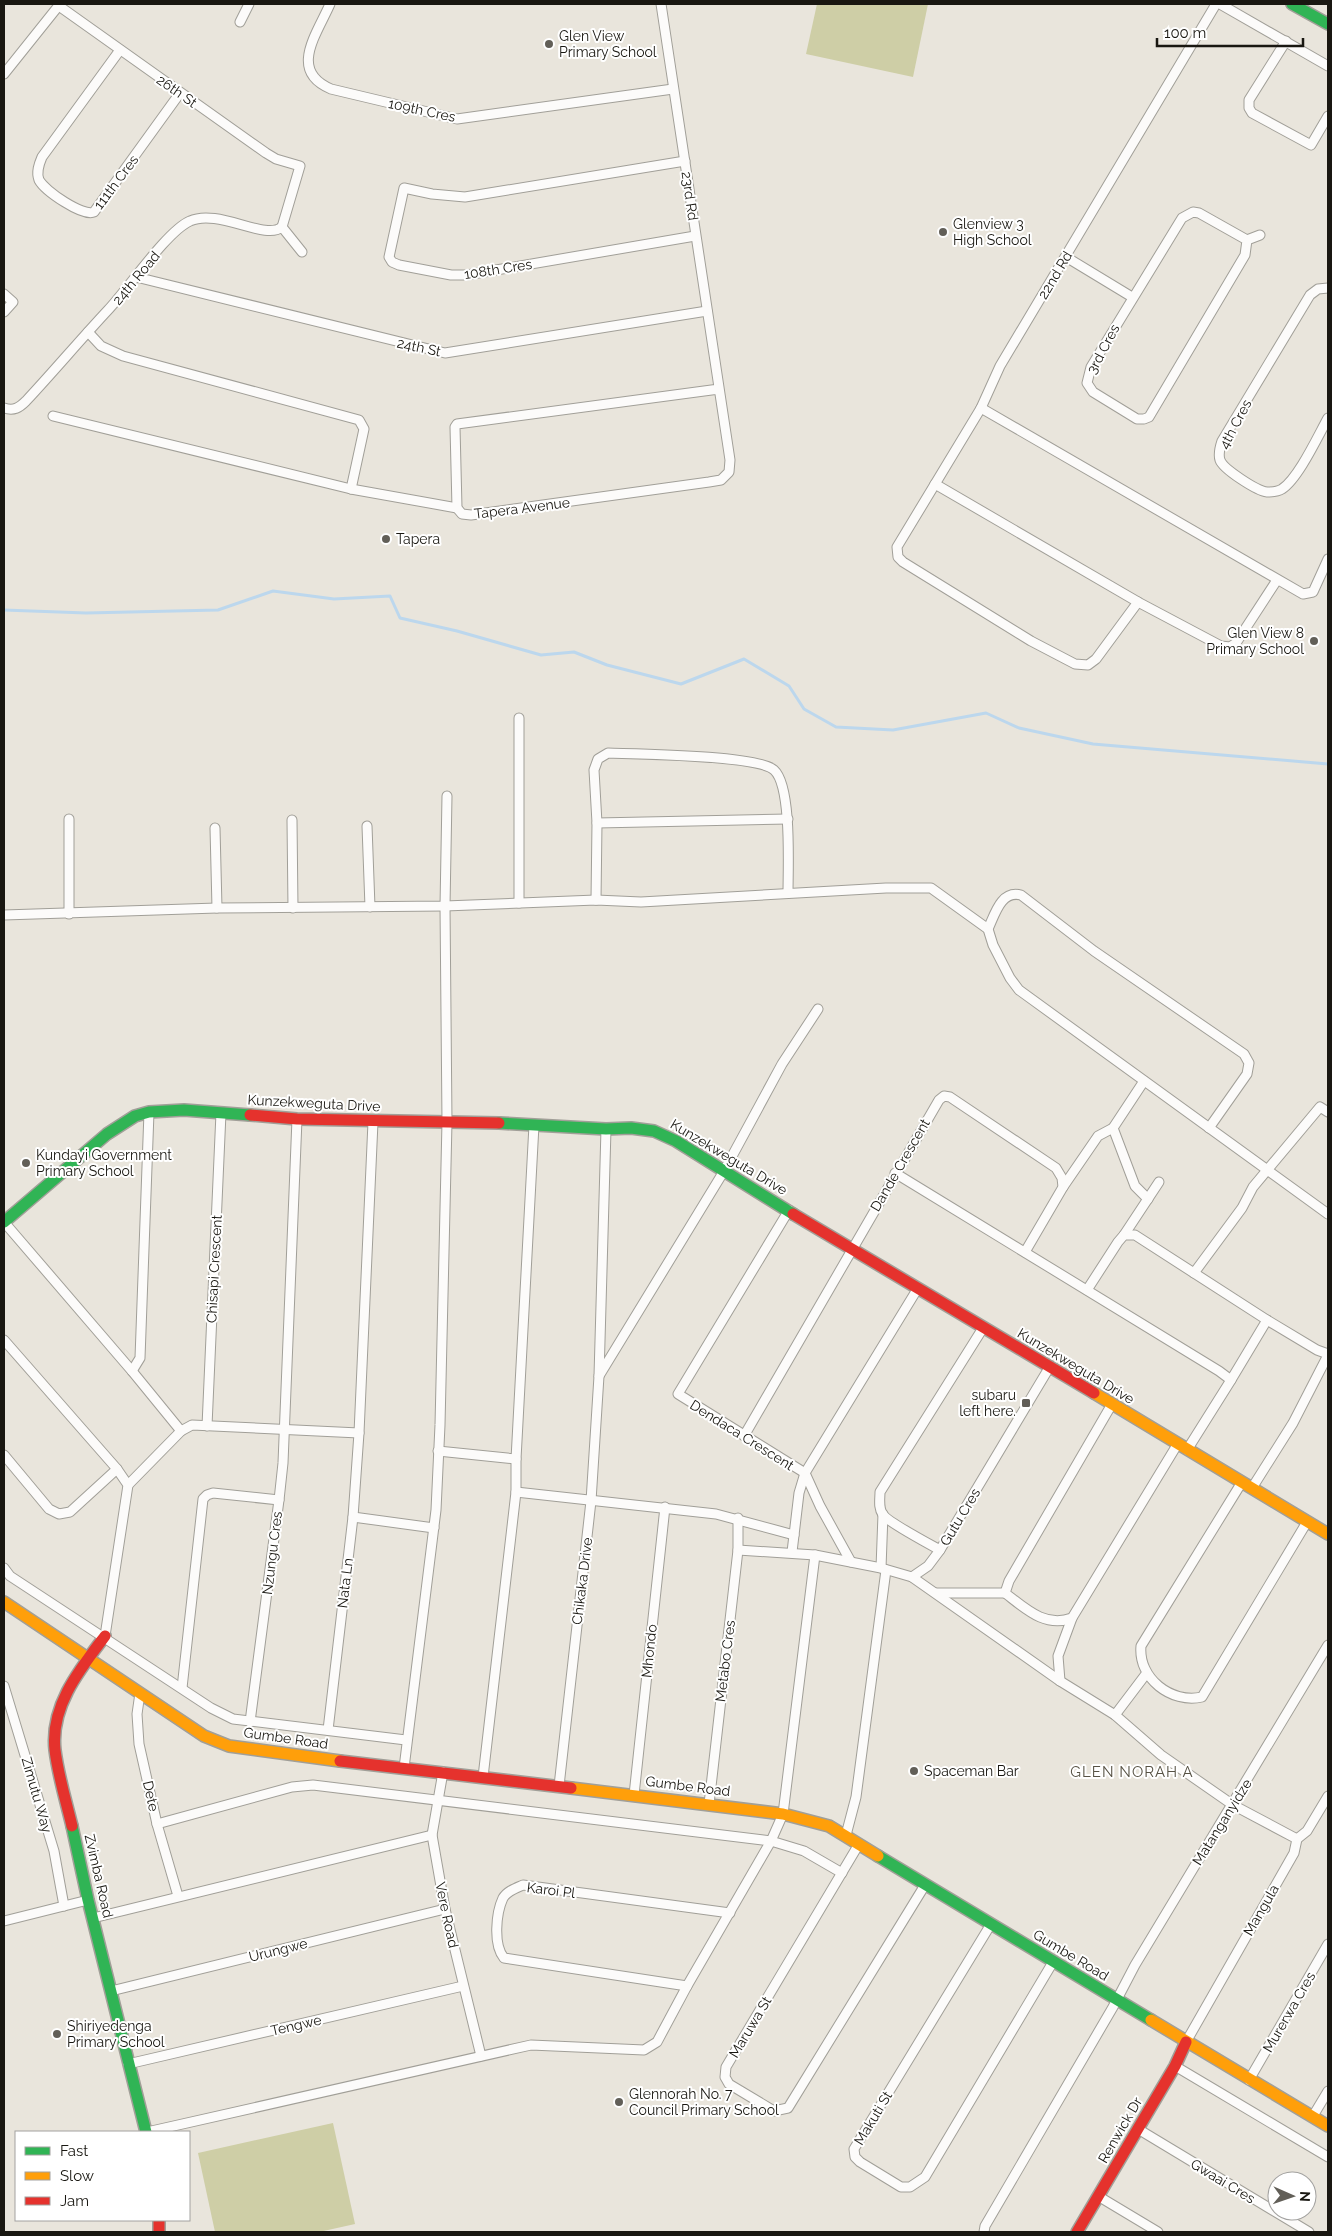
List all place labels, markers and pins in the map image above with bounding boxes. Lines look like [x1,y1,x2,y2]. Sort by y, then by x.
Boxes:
place label: Glen View Primary School [559,28,657,60]
marker: Glen View Primary School [543,38,555,50]
place label: Glenview 3 High School [953,216,1032,248]
marker: Glenview 3 High School [937,226,949,238]
place label: Tapera [396,531,440,547]
marker: Tapera [380,533,392,545]
place label: Glen View 8 Primary School [1206,625,1304,657]
marker: Glen View 8 Primary School [1308,635,1320,647]
place label: Kundayi Government Primary School [36,1147,172,1179]
marker: Kundayi Government Primary School [20,1157,32,1169]
place label: subaru left here. [959,1387,1016,1419]
marker: subaru left here. [1020,1397,1032,1409]
place label: Spaceman Bar [924,1763,1019,1779]
marker: Spaceman Bar [908,1765,920,1777]
place label: Shiriyedenga Primary School [67,2018,165,2050]
marker: Shiriyedenga Primary School [51,2028,63,2040]
place label: Glennorah No. 7 Council Primary School [629,2086,779,2118]
marker: Glennorah No. 7 Council Primary School [613,2096,625,2108]

